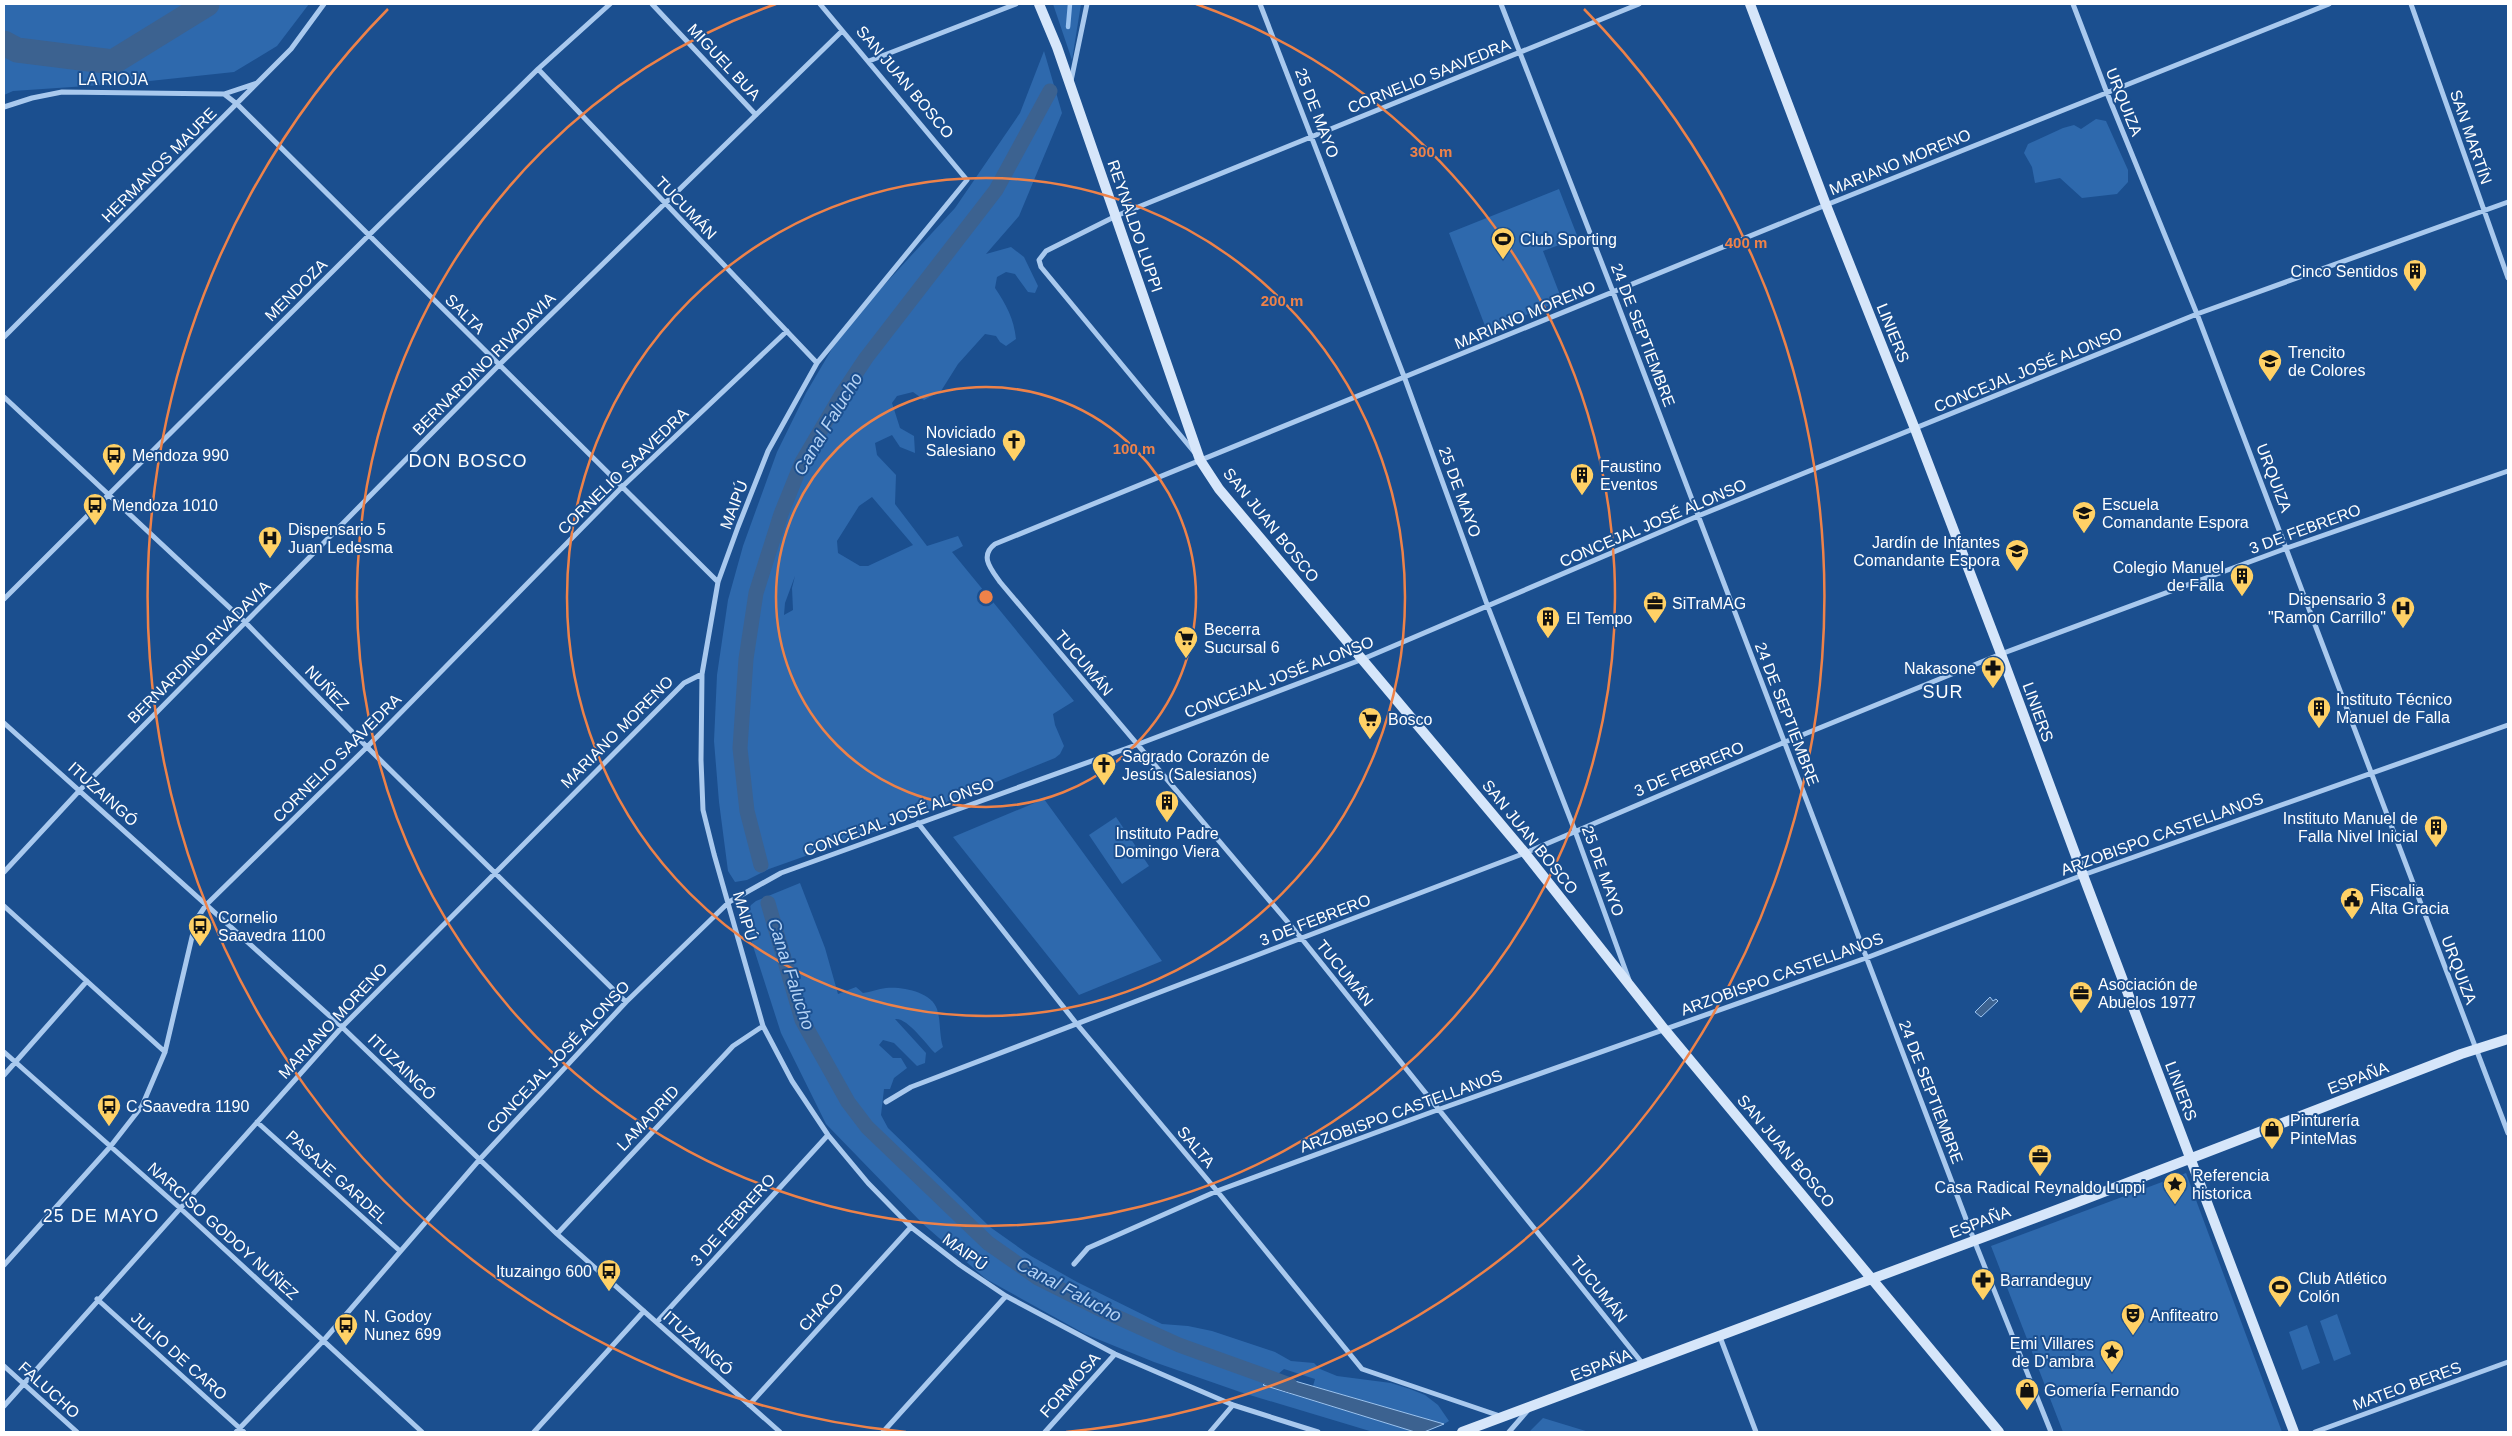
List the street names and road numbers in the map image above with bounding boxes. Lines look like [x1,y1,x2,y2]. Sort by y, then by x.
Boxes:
street label: MIGUEL BUA [684,20,764,104]
street label: SAN JUAN BOSCO [853,22,957,142]
street label: CORNELIO SAAVEDRA [1345,35,1513,116]
street label: URQUIZA [2103,65,2145,139]
street label: 25 DE MAYO [1292,66,1342,160]
street label: LA RIOJA [78,71,148,88]
street label: SAN MARTÍN [2447,87,2496,186]
street label: HERMANOS MAURE [98,104,220,226]
street label: MARIANO MORENO [1827,126,1973,198]
street label: REYNALDO LUPPI [1104,158,1166,294]
street label: TUCUMÁN [652,173,721,243]
street label: MENDOZA [262,255,331,324]
street label: 24 DE SEPTIEMBRE [1608,261,1678,409]
street label: MARIANO MORENO [1452,278,1598,352]
street label: BERNARDINO RIVADAVIA [409,289,559,439]
street label: SALTA [442,291,488,337]
street label: LINIERS [1873,301,1913,365]
street label: CONCEJAL JOSÉ ALONSO [1931,323,2124,416]
street label: CORNELIO SAAVEDRA [555,404,692,538]
street label: URQUIZA [2253,441,2295,515]
street label: 25 DE MAYO [1436,445,1484,539]
street label: SAN JUAN BOSCO [1220,465,1322,585]
street label: CONCEJAL JOSÉ ALONSO [1557,475,1749,570]
street label: MAIPÚ [716,478,751,532]
street label: 3 DE FEBRERO [2247,501,2363,557]
street label: BERNARDINO RIVADAVIA [124,577,274,727]
street label: TUCUMÁN [1052,626,1117,699]
street label: CONCEJAL JOSÉ ALONSO [1182,632,1376,721]
street label: 24 DE SEPTIEMBRE [1752,640,1822,788]
street label: NUÑEZ [302,661,354,714]
street label: MARIANO MORENO [558,673,676,791]
street label: LINIERS [2019,680,2057,744]
street label: CORNELIO SAAVEDRA [269,690,405,826]
street label: 3 DE FEBRERO [1632,738,1746,800]
street label: ITUZAINGÓ [65,758,142,829]
street label: CONCEJAL JOSÉ ALONSO [801,774,996,859]
street label: SAN JUAN BOSCO [1479,777,1581,897]
street label: ARZOBISPO CASTELLANOS [2058,789,2266,879]
street label: 25 DE MAYO [1579,824,1627,918]
street label: MAIPÚ [730,889,761,943]
street label: 3 DE FEBRERO [1257,891,1373,949]
street label: ARZOBISPO CASTELLANOS [1678,929,1886,1019]
street label: URQUIZA [2438,933,2480,1007]
street label: TUCUMÁN [1313,936,1378,1009]
street label: MARIANO MORENO [275,960,391,1082]
street label: CONCEJAL JOSÉ ALONSO [482,977,633,1136]
street label: 24 DE SEPTIEMBRE [1896,1018,1966,1166]
street label: ITUZAINGÓ [365,1030,440,1103]
street label: ESPAÑA [2324,1057,2391,1097]
street label: LINIERS [2162,1059,2200,1123]
street label: ARZOBISPO CASTELLANOS [1297,1066,1505,1156]
street label: LAMADRID [614,1082,682,1154]
street label: SAN JUAN BOSCO [1734,1091,1838,1211]
street label: SALTA [1174,1123,1218,1171]
street label: PASAJE GARDEL [283,1127,391,1227]
street label: NARCISO GODOY NUÑEZ [144,1158,303,1303]
street label: 3 DE FEBRERO [687,1171,779,1269]
street label: ESPAÑA [1946,1201,2013,1241]
street label: MAIPÚ [940,1229,991,1274]
street label: TUCUMÁN [1567,1252,1632,1325]
street label: CHACO [795,1280,847,1334]
street label: ITUZAINGÓ [660,1307,737,1378]
street label: JULIO DE CARO [128,1309,230,1403]
street label: ESPAÑA [1567,1344,1634,1384]
street label: FORMOSA [1037,1349,1104,1421]
street label: FALUCHO [15,1358,83,1422]
street label: MATEO BERES [2350,1358,2464,1414]

